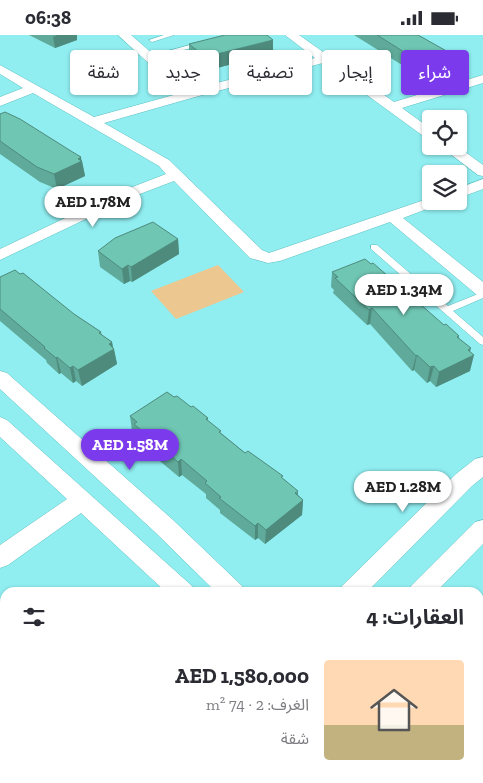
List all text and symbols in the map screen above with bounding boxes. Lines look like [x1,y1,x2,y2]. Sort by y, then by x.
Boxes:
text: 06:38 [25,6,71,29]
chip: شقة [70,50,138,95]
chip: جديد [148,50,219,95]
chip: تصفية [229,50,312,95]
chip: إيجار [322,50,391,95]
chip: شراء [401,50,469,95]
map controls [422,110,467,210]
button: locate [422,110,467,155]
button: layers [422,165,467,210]
pin: AED 1.78M [36,185,150,228]
text: AED 1.78M [55,192,131,211]
pin: AED 1.34M [347,273,461,316]
text: AED 1.34M [366,280,442,299]
pin: AED 1.58M [73,429,187,471]
text: AED 1.58M [92,435,168,454]
pin: AED 1.28M [346,471,460,513]
text: AED 1.28M [365,477,441,496]
icon: filters [20,603,48,631]
text: العقارات: 4 [366,604,464,629]
text: AED 1,580,000 [175,663,309,688]
icon: home [364,680,424,740]
text: الغرف: 2 · 74 m² [206,695,309,714]
text: شقة [281,729,309,748]

